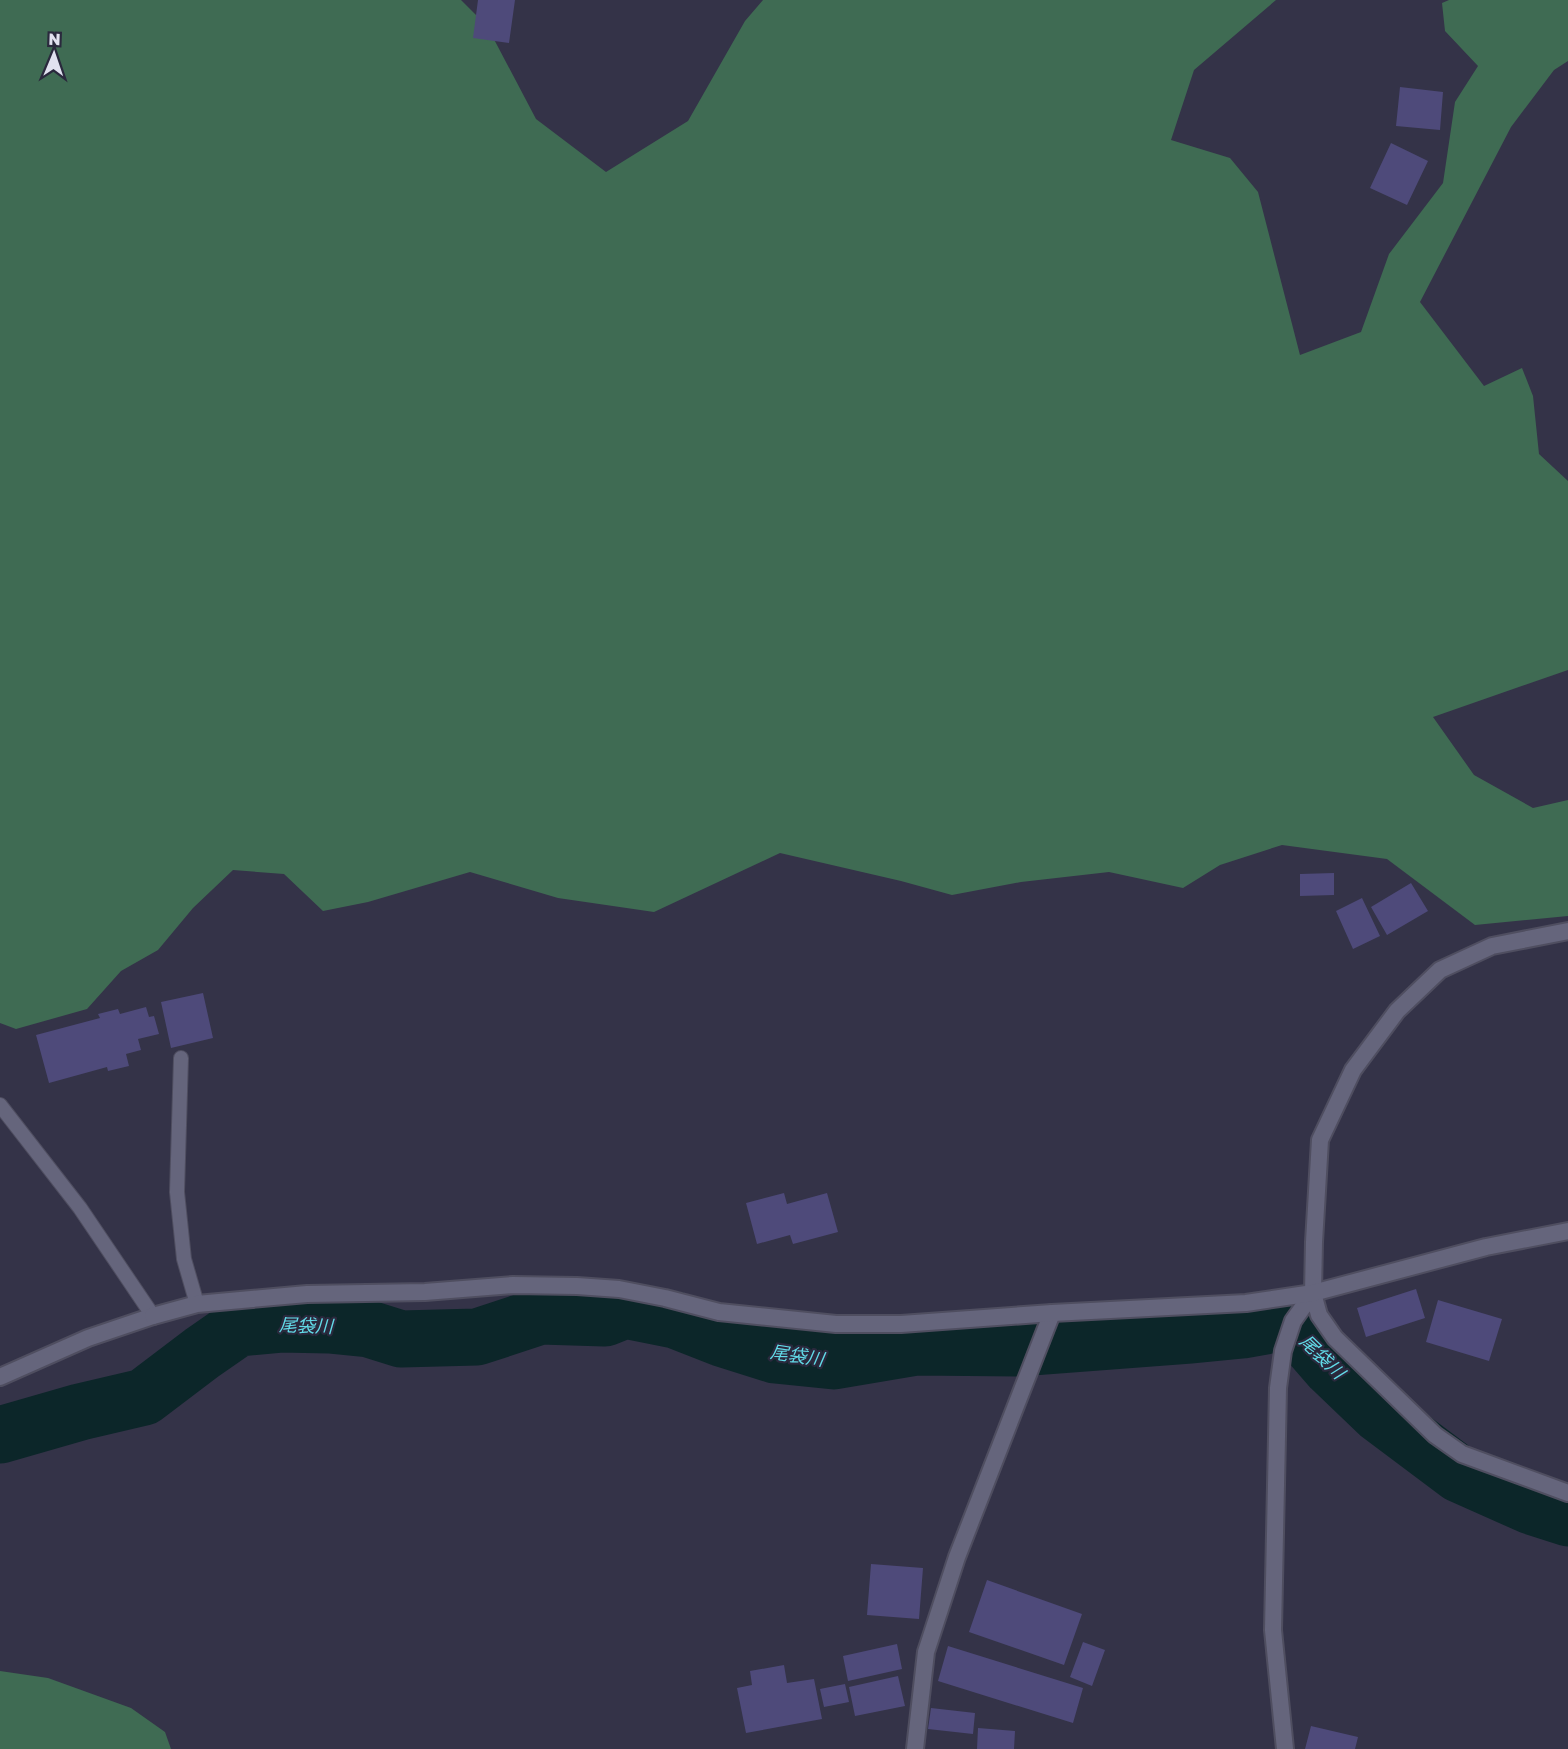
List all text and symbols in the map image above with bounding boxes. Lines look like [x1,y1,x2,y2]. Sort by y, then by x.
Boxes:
north arrow [24,24,84,84]
text: N [48,29,61,49]
water label: 尾袋川 [279,1313,335,1337]
water label: 尾袋川 [1296,1330,1351,1384]
water label: 尾袋川 [769,1340,828,1370]

